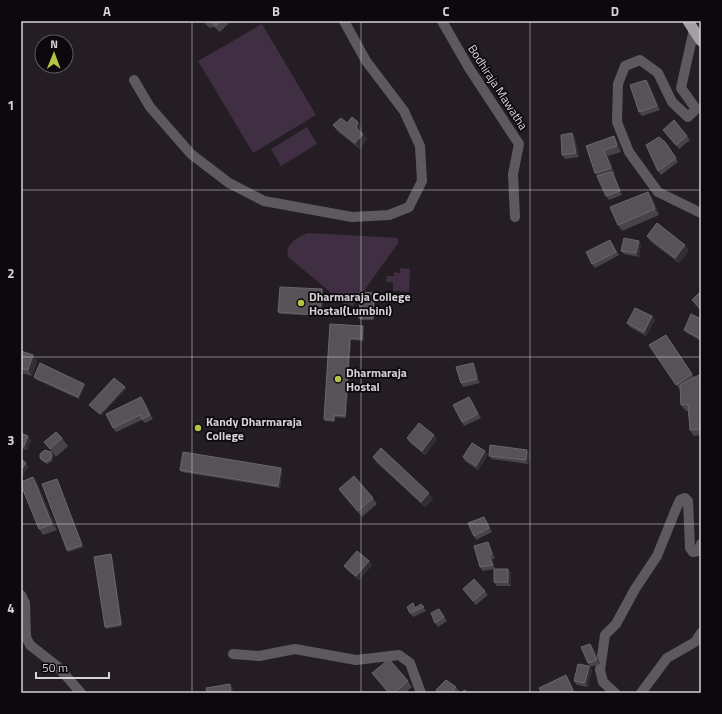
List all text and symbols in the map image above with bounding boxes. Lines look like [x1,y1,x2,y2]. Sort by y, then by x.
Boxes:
text: A [103,1,111,21]
text: B [272,1,280,21]
text: C [442,1,450,21]
text: D [611,1,619,21]
north arrow [34,34,74,74]
text: N [50,36,58,52]
street label: Bodhiraja Mawatha [463,41,533,133]
text: 1 [7,95,15,115]
text: 2 [7,263,15,283]
place label: Dharmaraja College Hostal(Lumbini) [309,287,411,320]
marker: Dharmaraja College Hostal(Lumbini) [296,298,306,308]
place label: Dharmaraja Hostal [346,363,407,396]
marker: Dharmaraja Hostal [333,374,343,384]
place label: Kandy Dharmaraja College [206,412,302,445]
marker: Kandy Dharmaraja College [193,423,203,433]
text: 3 [7,430,15,450]
text: 4 [7,598,15,618]
scale bar [36,654,109,680]
text: 50 m [42,658,68,677]

